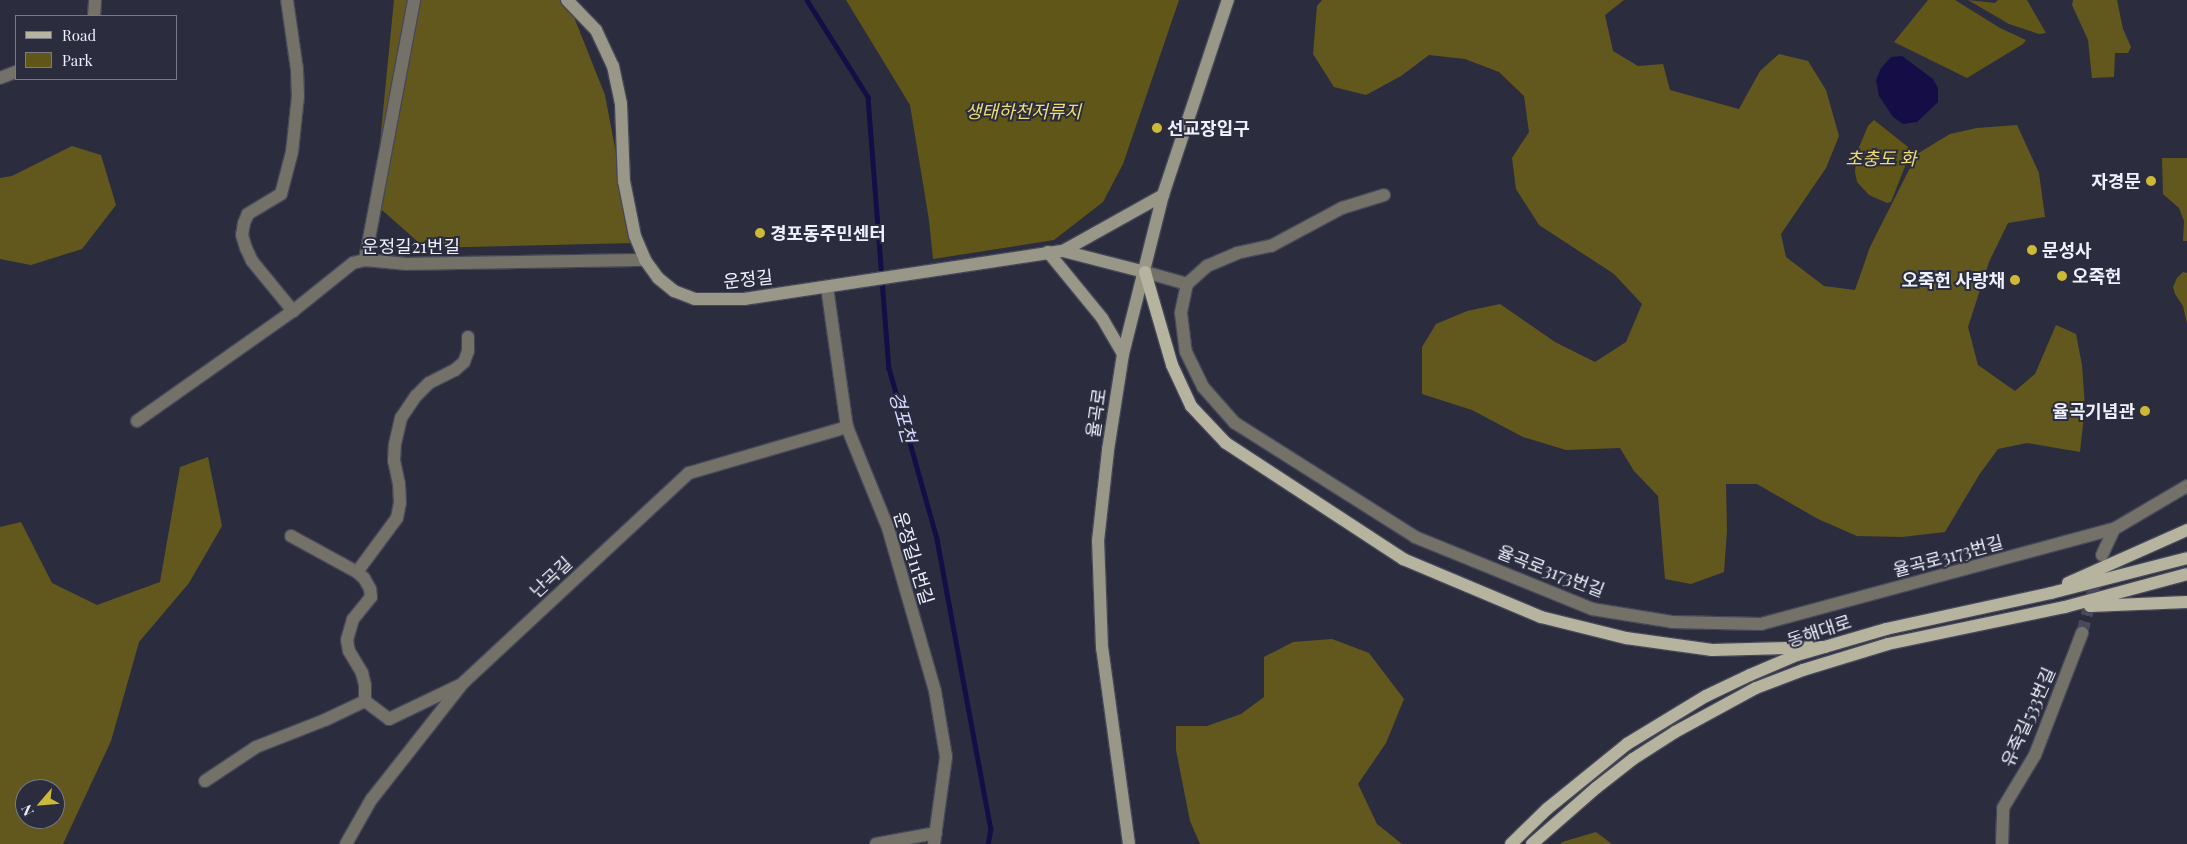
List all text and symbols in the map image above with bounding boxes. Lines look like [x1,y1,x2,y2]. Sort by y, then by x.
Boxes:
legend [15,15,178,80]
text: Road [62,25,96,45]
text: Park [62,50,93,70]
park label: 생태하천저류지 [965,100,1081,122]
place label: 선교장입구 [1167,117,1250,139]
marker: 선교장입구 [1151,122,1163,134]
park label: 초충도 화 [1846,147,1916,169]
place label: 자경문 [2091,170,2141,192]
marker: 자경문 [2145,175,2157,187]
place label: 경포동주민센터 [770,222,886,244]
marker: 경포동주민센터 [754,227,766,239]
street label: 운정길21번길 [362,235,460,257]
place label: 문성사 [2042,239,2092,261]
marker: 문성사 [2026,244,2038,256]
place label: 오죽헌 [2072,265,2122,287]
street label: 운정길 [722,266,774,292]
place label: 오죽헌 사랑채 [1901,269,2005,291]
marker: 오죽헌 [2056,270,2068,282]
marker: 오죽헌 사랑채 [2009,274,2021,286]
street label: 율곡로 [1082,387,1110,439]
water label: 경포천 [885,389,921,445]
place label: 율곡기념관 [2052,400,2135,422]
marker: 율곡기념관 [2139,405,2151,417]
street label: 운정길11번길 [890,509,938,607]
street label: 율곡로3173번길 [1891,531,2005,581]
street label: 율곡로3173번길 [1494,541,1608,601]
street label: 난곡길 [525,552,577,602]
street label: 동해대로 [1784,610,1854,652]
street label: 유죽길533번길 [1996,664,2060,770]
north arrow [15,779,65,829]
text: N [16,802,38,819]

